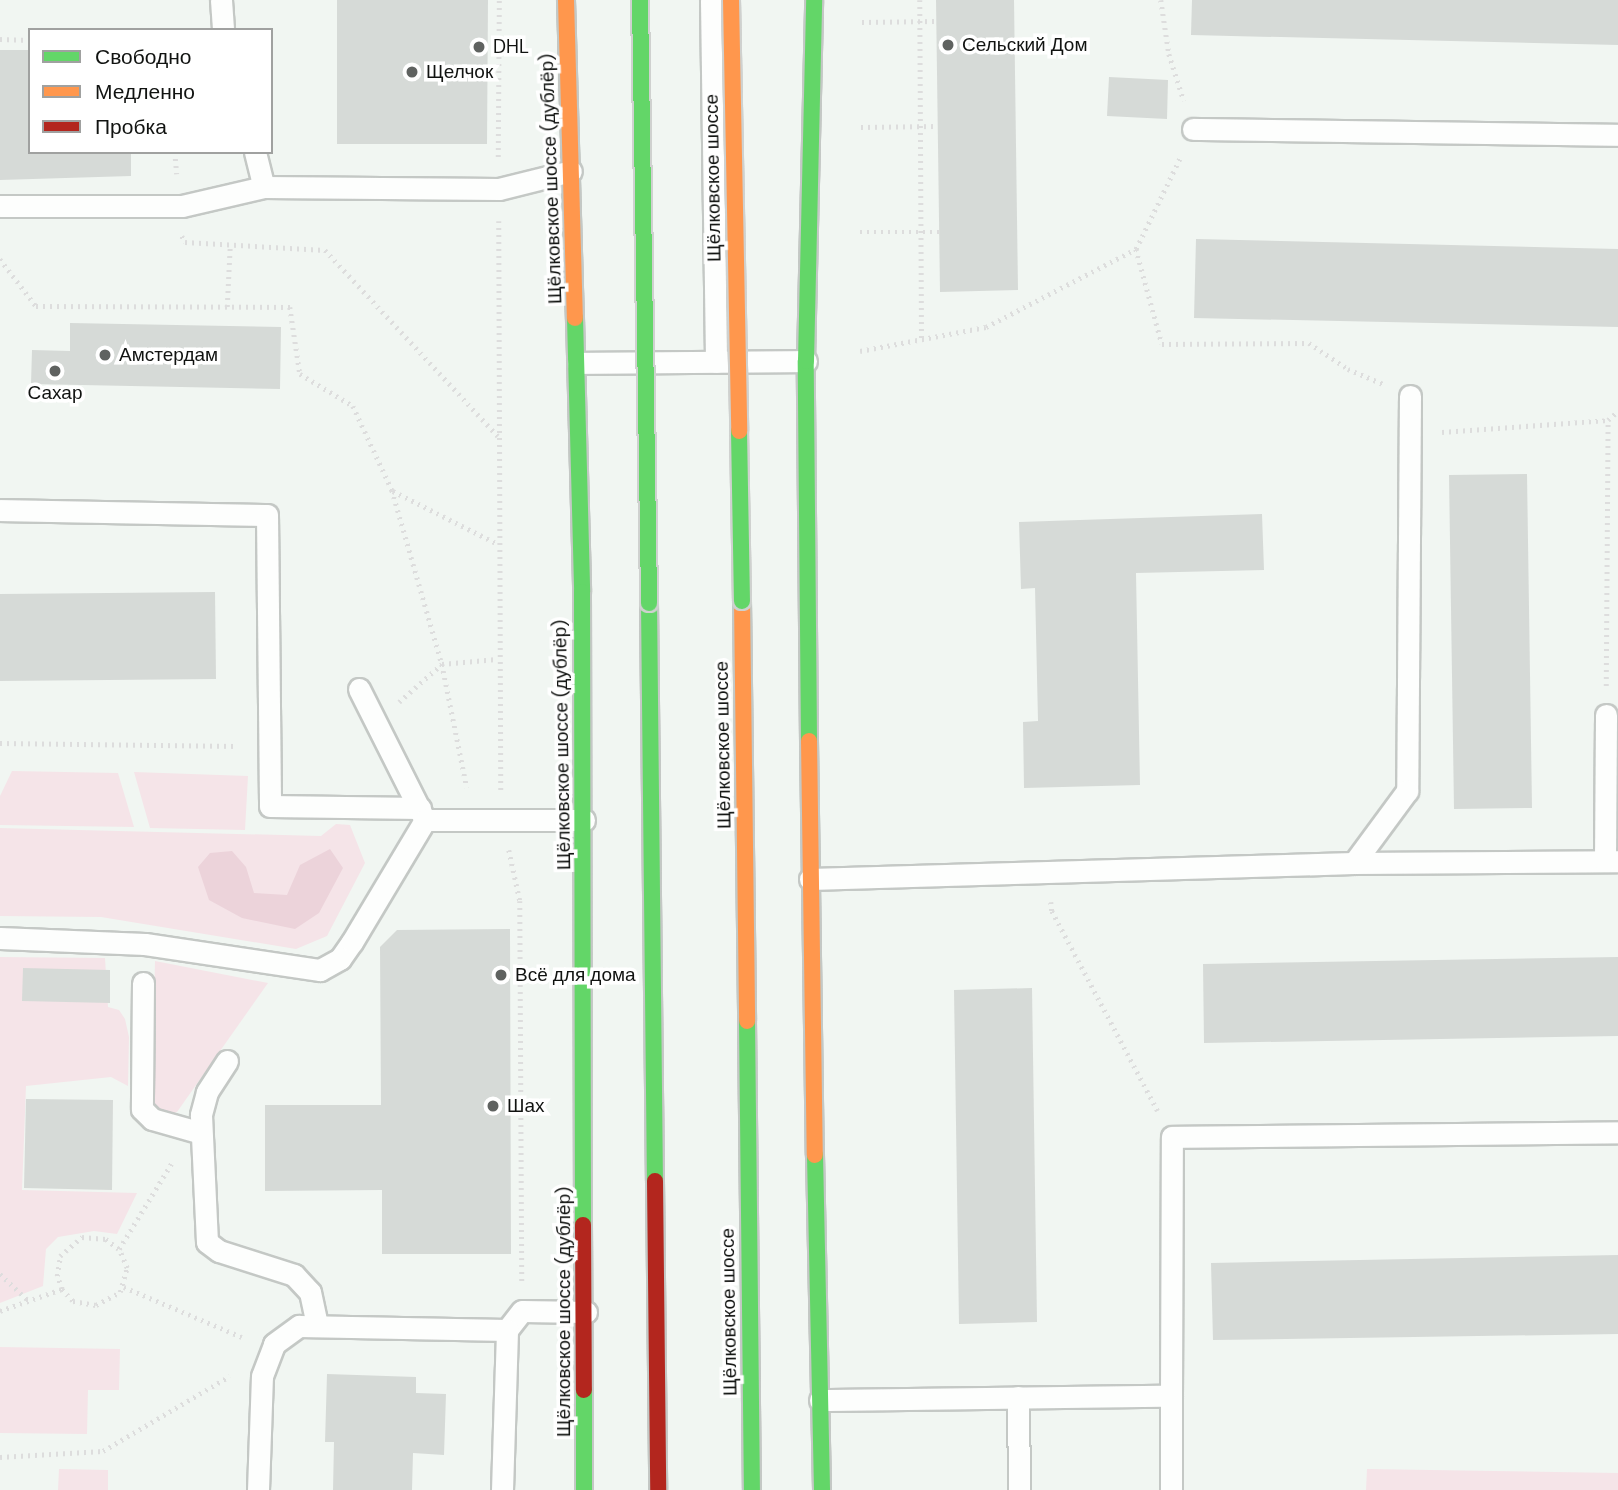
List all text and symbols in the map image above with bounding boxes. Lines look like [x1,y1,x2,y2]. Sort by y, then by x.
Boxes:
legend [28,28,273,154]
place label: Сельский Дом [962,34,1087,56]
place label: DHL [493,36,529,58]
marker: Сельский Дом [940,37,956,53]
marker: DHL [471,39,487,55]
text: Свободно [95,43,192,71]
street label: Щёлковское шоссе (дублёр) [535,54,567,304]
place label: Щелчок [426,61,493,83]
marker: Щелчок [404,64,420,80]
text: Медленно [95,78,195,106]
street label: Щёлковское шоссе [700,94,726,262]
text: Пробка [95,113,167,141]
place label: Амстердам [119,344,218,366]
marker: Амстердам [97,347,113,363]
marker: Сахар [47,363,63,379]
place label: Сахар [28,382,82,404]
street label: Щёлковское шоссе (дублёр) [548,620,576,870]
street label: Щёлковское шоссе [710,661,736,829]
place label: Всё для дома [515,964,636,986]
marker: Всё для дома [493,967,509,983]
place label: Шах [507,1095,544,1117]
marker: Шах [485,1098,501,1114]
street label: Щёлковское шоссе (дублёр) [553,1187,575,1437]
street label: Щёлковское шоссе [716,1228,742,1396]

